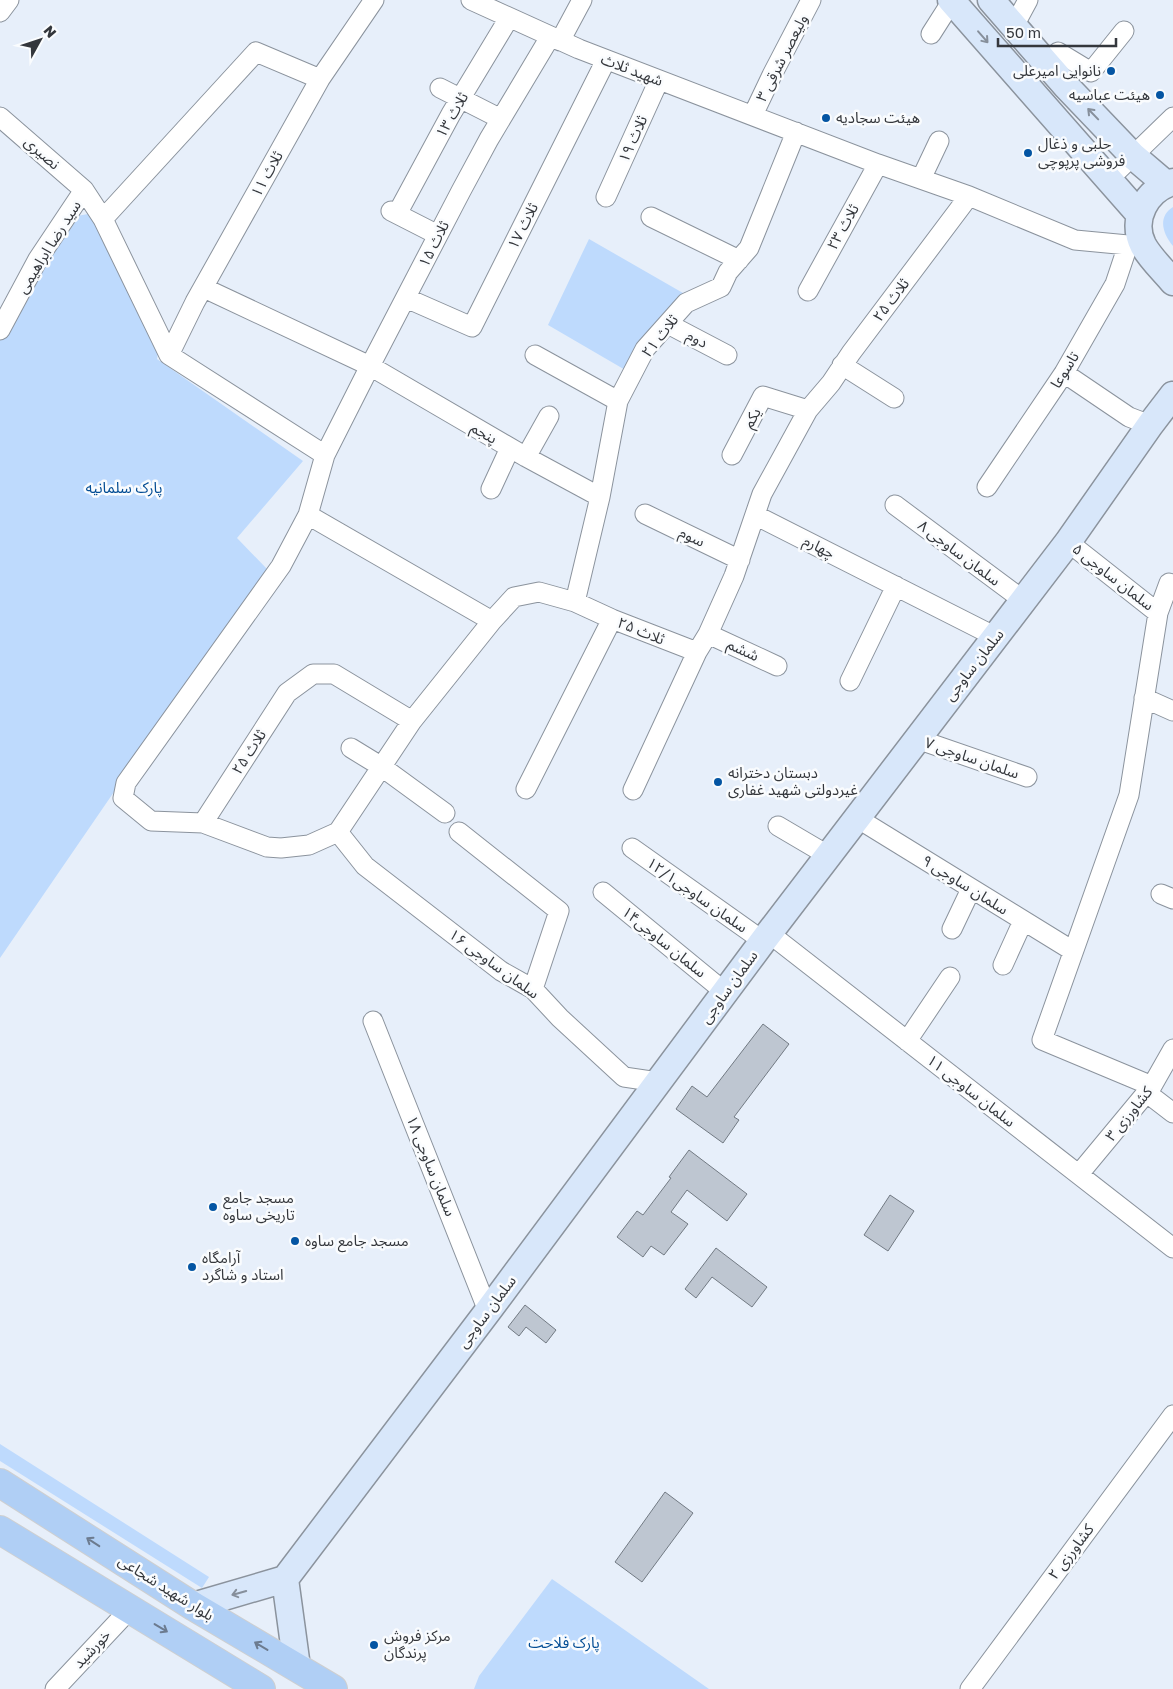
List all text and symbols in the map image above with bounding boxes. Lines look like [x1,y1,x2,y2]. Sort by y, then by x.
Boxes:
street label: ولیعصر شرقی ۳ [751,11,812,105]
north arrow [15,15,65,65]
scale bar [998,15,1116,47]
text: N [40,22,60,41]
text: 50 m [1006,23,1041,41]
one-way arrow [977,30,989,43]
street label: شهید ثلاث [598,49,666,90]
place label: نانوایی امیرعلی [1013,61,1101,80]
marker: نانوایی امیرعلی [1105,65,1117,77]
place label: هیئت عباسیه [1069,85,1150,103]
street label: ثلاث ۱۳ [431,89,471,140]
marker: هیئت عباسیه [1154,89,1166,101]
place label: هیئت سجادیه [836,108,920,126]
one-way arrow [1087,108,1099,121]
street label: ثلاث ۱۹ [614,112,650,165]
marker: هیئت سجادیه [820,112,832,124]
street label: نصیری [21,132,64,173]
place label: حلبی و ذغال فروشی پرپوچی [1038,134,1126,171]
marker: حلبی و ذغال فروشی پرپوچی [1022,147,1034,159]
street label: ثلاث ۱۱ [246,148,286,199]
street label: سید رضا ابراهیمی [12,196,85,297]
street label: ثلاث ۱۷ [503,199,541,252]
street label: ثلاث ۲۳ [822,201,862,252]
street label: ثلاث ۱۵ [414,217,452,270]
street label: ثلاث ۲۵ [868,274,912,324]
street label: ثلاث ۲۱ [637,310,681,360]
street label: دوم [683,325,711,354]
street label: تاسوعا [1046,348,1083,392]
street label: یکم [738,404,767,432]
street label: پنجم [467,417,501,449]
park label: پارک سلمانیه [86,478,162,498]
street label: سلمان ساوجی ۸ [914,515,1004,590]
street label: سوم [675,522,708,553]
street label: چهارم [799,531,838,564]
street label: سلمان ساوجی ۵ [1069,539,1158,615]
street label: ثلاث ۲۵ [615,612,668,648]
street label: سلمان ساوجی [940,625,1008,704]
street label: ششم [723,634,762,667]
street label: ثلاث ۲۵ [227,726,269,777]
street label: سلمان ساوجی ۷ [923,733,1022,783]
place label: دبستان دخترانه غیردولتی شهید غفاری [728,763,858,799]
marker: دبستان دخترانه غیردولتی شهید غفاری [712,776,724,788]
street label: سلمان ساوجی ۹ [919,850,1012,919]
street label: سلمان ساوجی۱۲/۱ [643,853,752,937]
street label: سلمان ساوجی۱۴ [618,902,711,982]
street label: سلمان ساوجی ۱۶ [445,924,543,1003]
street label: سلمان ساوجی [696,946,762,1027]
street label: سلمان ساوجی ۱۱ [923,1050,1019,1131]
street label: کشاورزی ۳ [1101,1082,1157,1145]
street label: سلمان ساوجی ۱۸ [403,1113,460,1219]
place label: مسجد جامع تاریخی ساوه [223,1188,295,1224]
marker: مسجد جامع تاریخی ساوه [207,1201,219,1213]
place label: مسجد جامع ساوه [305,1231,409,1253]
marker: مسجد جامع ساوه [289,1235,301,1247]
place label: آرامگاه استاد و شاگرد [202,1248,284,1284]
marker: آرامگاه استاد و شاگرد [186,1261,198,1273]
street label: سلمان ساوجی [453,1271,520,1352]
street label: کشاورزی ۲ [1044,1519,1098,1583]
one-way arrow [87,1537,101,1547]
street label: بلوار شهید شجاعی [115,1551,218,1625]
one-way arrow [231,1588,247,1598]
one-way arrow [154,1624,168,1634]
street label: خورشید [69,1625,114,1672]
place label: مرکز فروش پرندگان [384,1626,451,1663]
park label: پارک فلاحت [528,1633,600,1653]
marker: مرکز فروش پرندگان [368,1639,380,1651]
one-way arrow [255,1641,269,1651]

